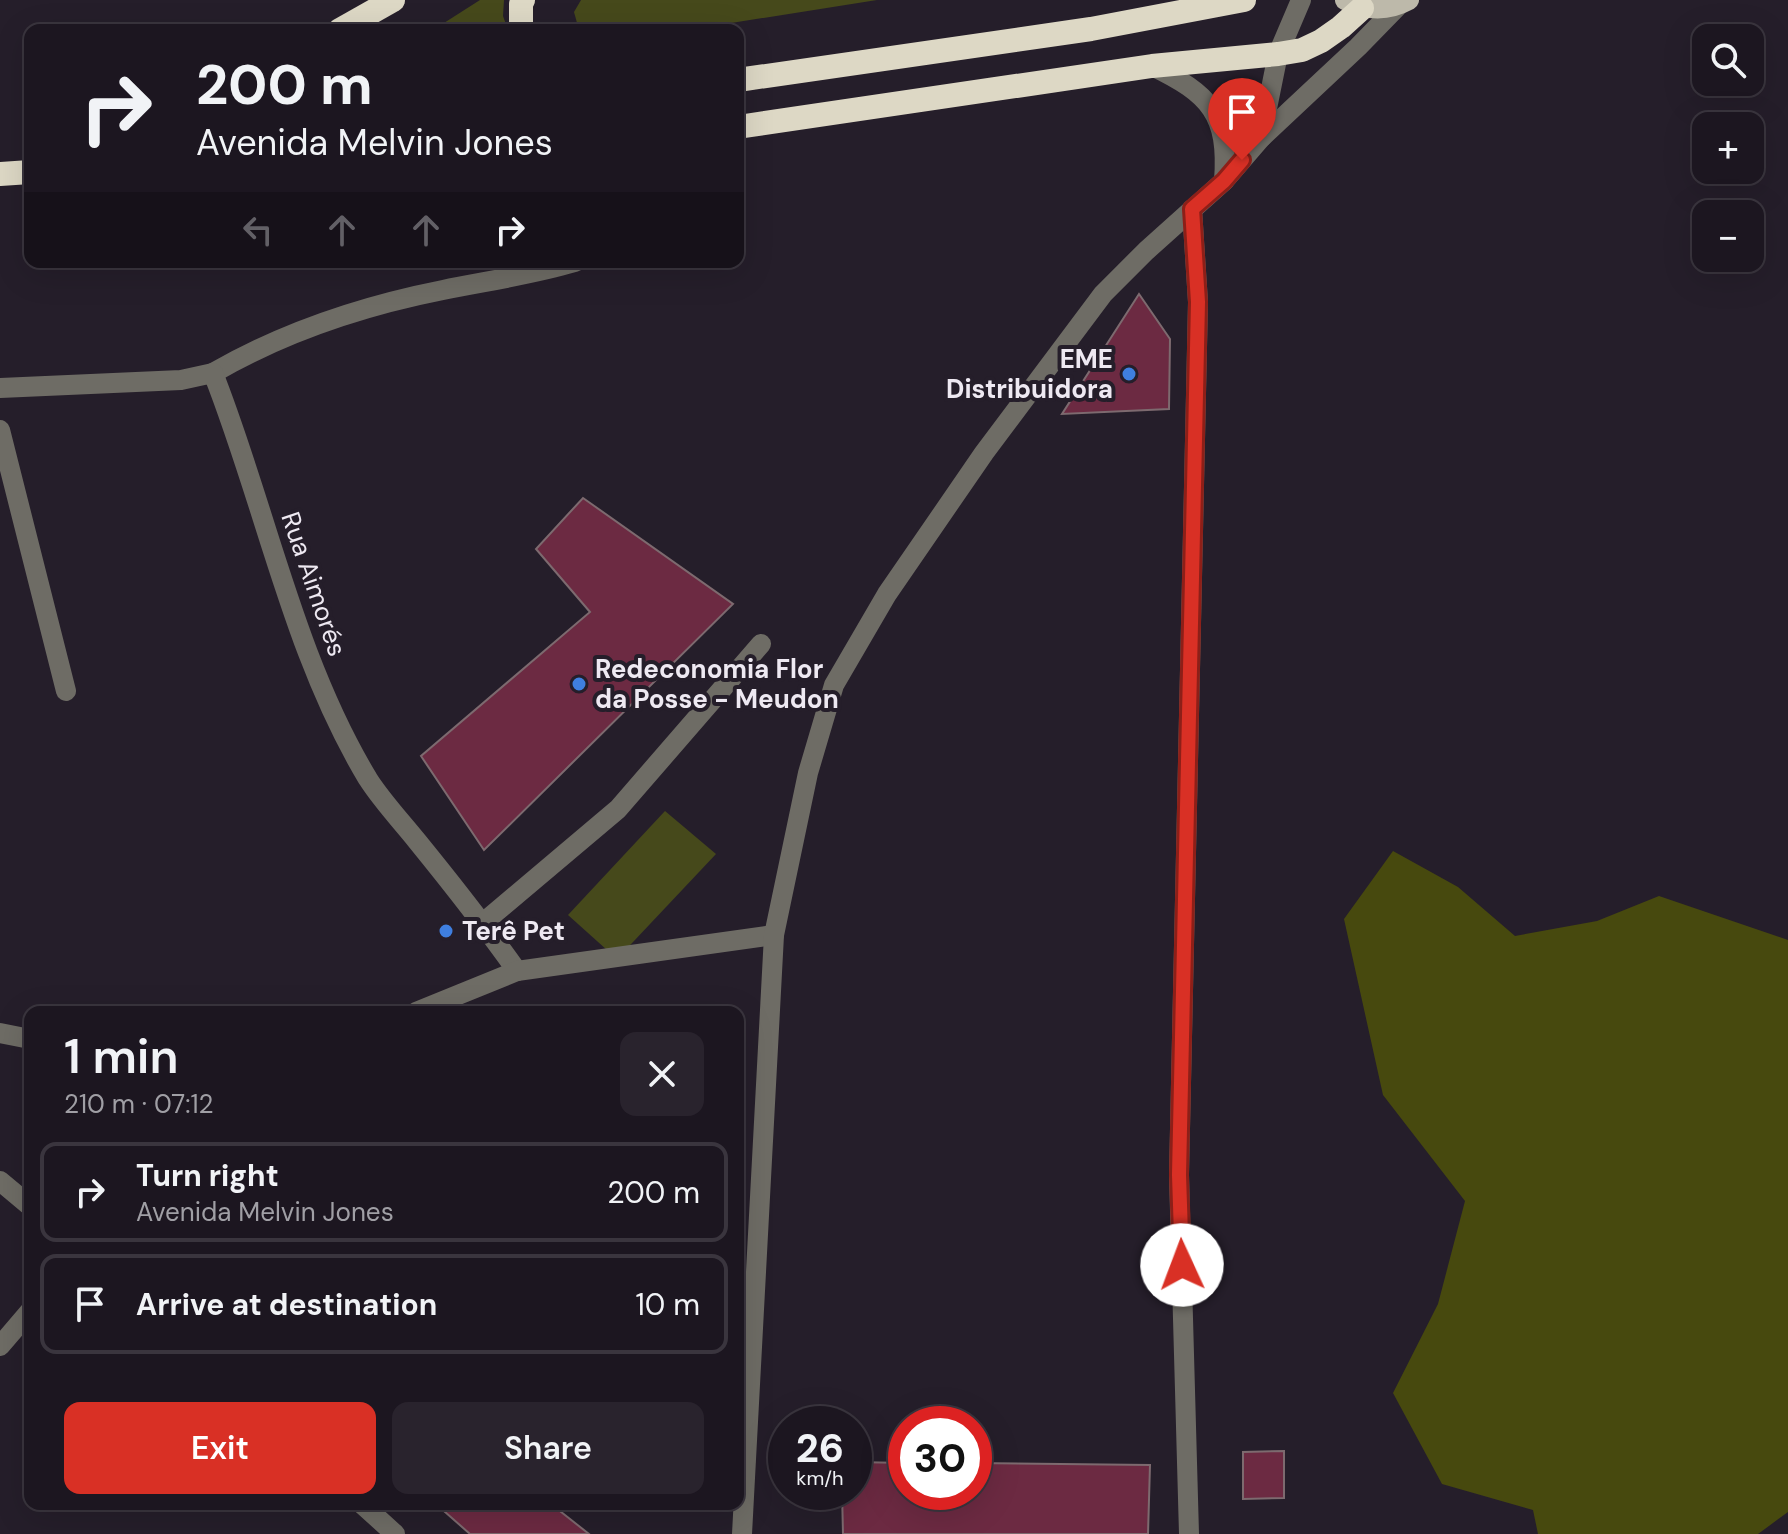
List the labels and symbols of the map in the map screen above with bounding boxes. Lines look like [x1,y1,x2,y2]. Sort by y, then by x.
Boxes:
pin [1208,78,1276,160]
place label: EME Distribuidora [946,342,1113,406]
marker: EME Distribuidora [1120,365,1138,383]
street label: Rua Aimorés [273,507,355,661]
place label: Redeconomia Flor da Posse - Meudon [595,652,839,716]
marker: Redeconomia Flor da Posse - Meudon [570,675,588,693]
place label: Terê Pet [462,914,565,948]
marker: Terê Pet [437,922,455,940]
position arrow [1140,1223,1224,1307]
speed limit sign: 30 [888,1406,992,1510]

